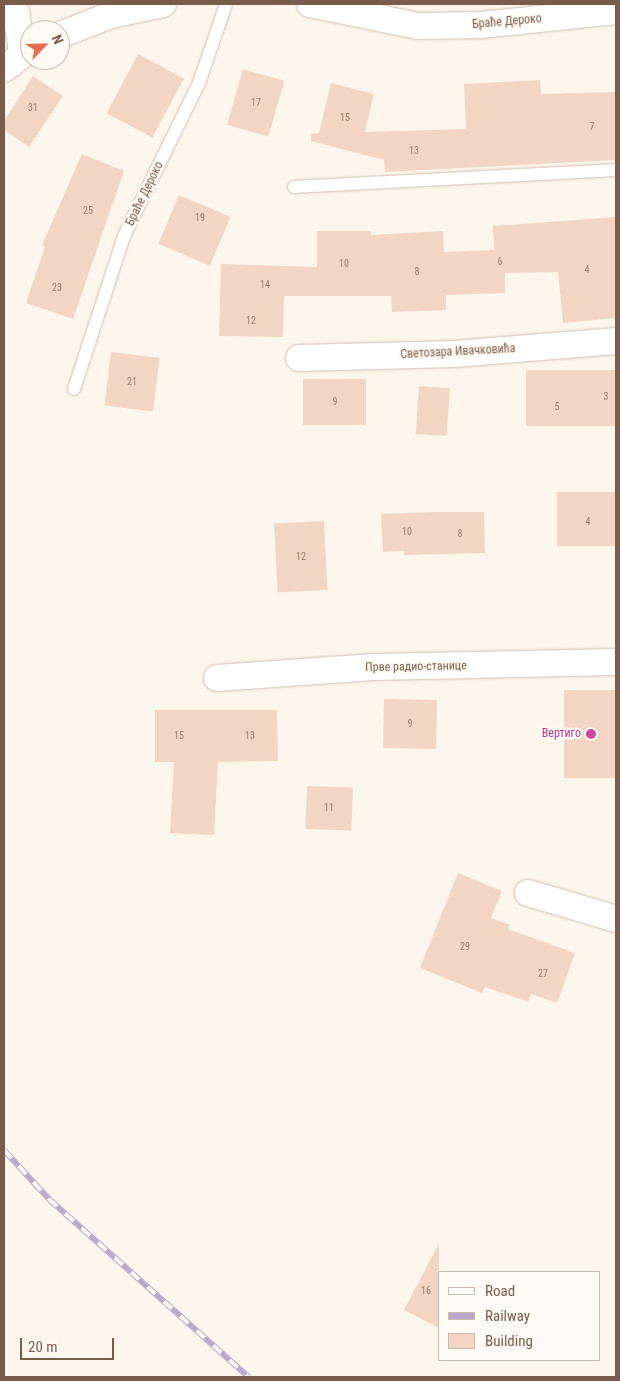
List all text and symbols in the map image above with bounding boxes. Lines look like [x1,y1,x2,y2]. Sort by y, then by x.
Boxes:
street label: Браће Дероко [472,12,542,32]
north arrow [20,20,70,70]
text: N [49,32,67,46]
house number: 17 [251,97,261,109]
house number: 31 [28,102,38,114]
house number: 15 [340,112,350,124]
house number: 7 [590,121,594,133]
house number: 13 [409,145,419,157]
street label: Браће Дероко [123,159,167,229]
house number: 25 [83,205,93,217]
house number: 19 [195,212,205,224]
house number: 6 [498,256,502,268]
house number: 10 [339,258,349,270]
house number: 4 [585,264,589,276]
house number: 8 [415,266,419,278]
house number: 14 [260,279,270,291]
house number: 23 [52,282,62,294]
house number: 12 [246,315,256,327]
street label: Светозара Ивачковића [400,342,516,362]
house number: 21 [127,376,137,388]
house number: 3 [604,391,608,403]
house number: 9 [333,396,337,408]
house number: 5 [555,401,559,413]
house number: 4 [586,516,590,528]
house number: 10 [402,526,412,538]
house number: 8 [458,528,462,540]
house number: 12 [296,551,306,563]
street label: Прве радио-станице [365,659,467,675]
house number: 9 [408,718,412,730]
place label: Вертиго [542,727,581,741]
marker: Вертиго [585,728,597,740]
house number: 15 [174,730,184,742]
house number: 13 [245,730,255,742]
house number: 11 [324,802,334,814]
house number: 29 [460,941,470,953]
house number: 27 [538,968,548,980]
legend [438,1271,600,1361]
text: Road [485,1282,515,1300]
house number: 16 [421,1285,431,1297]
text: Railway [485,1307,530,1325]
scale bar [22,1328,116,1360]
text: Building [485,1332,533,1350]
text: 20 m [28,1338,58,1356]

